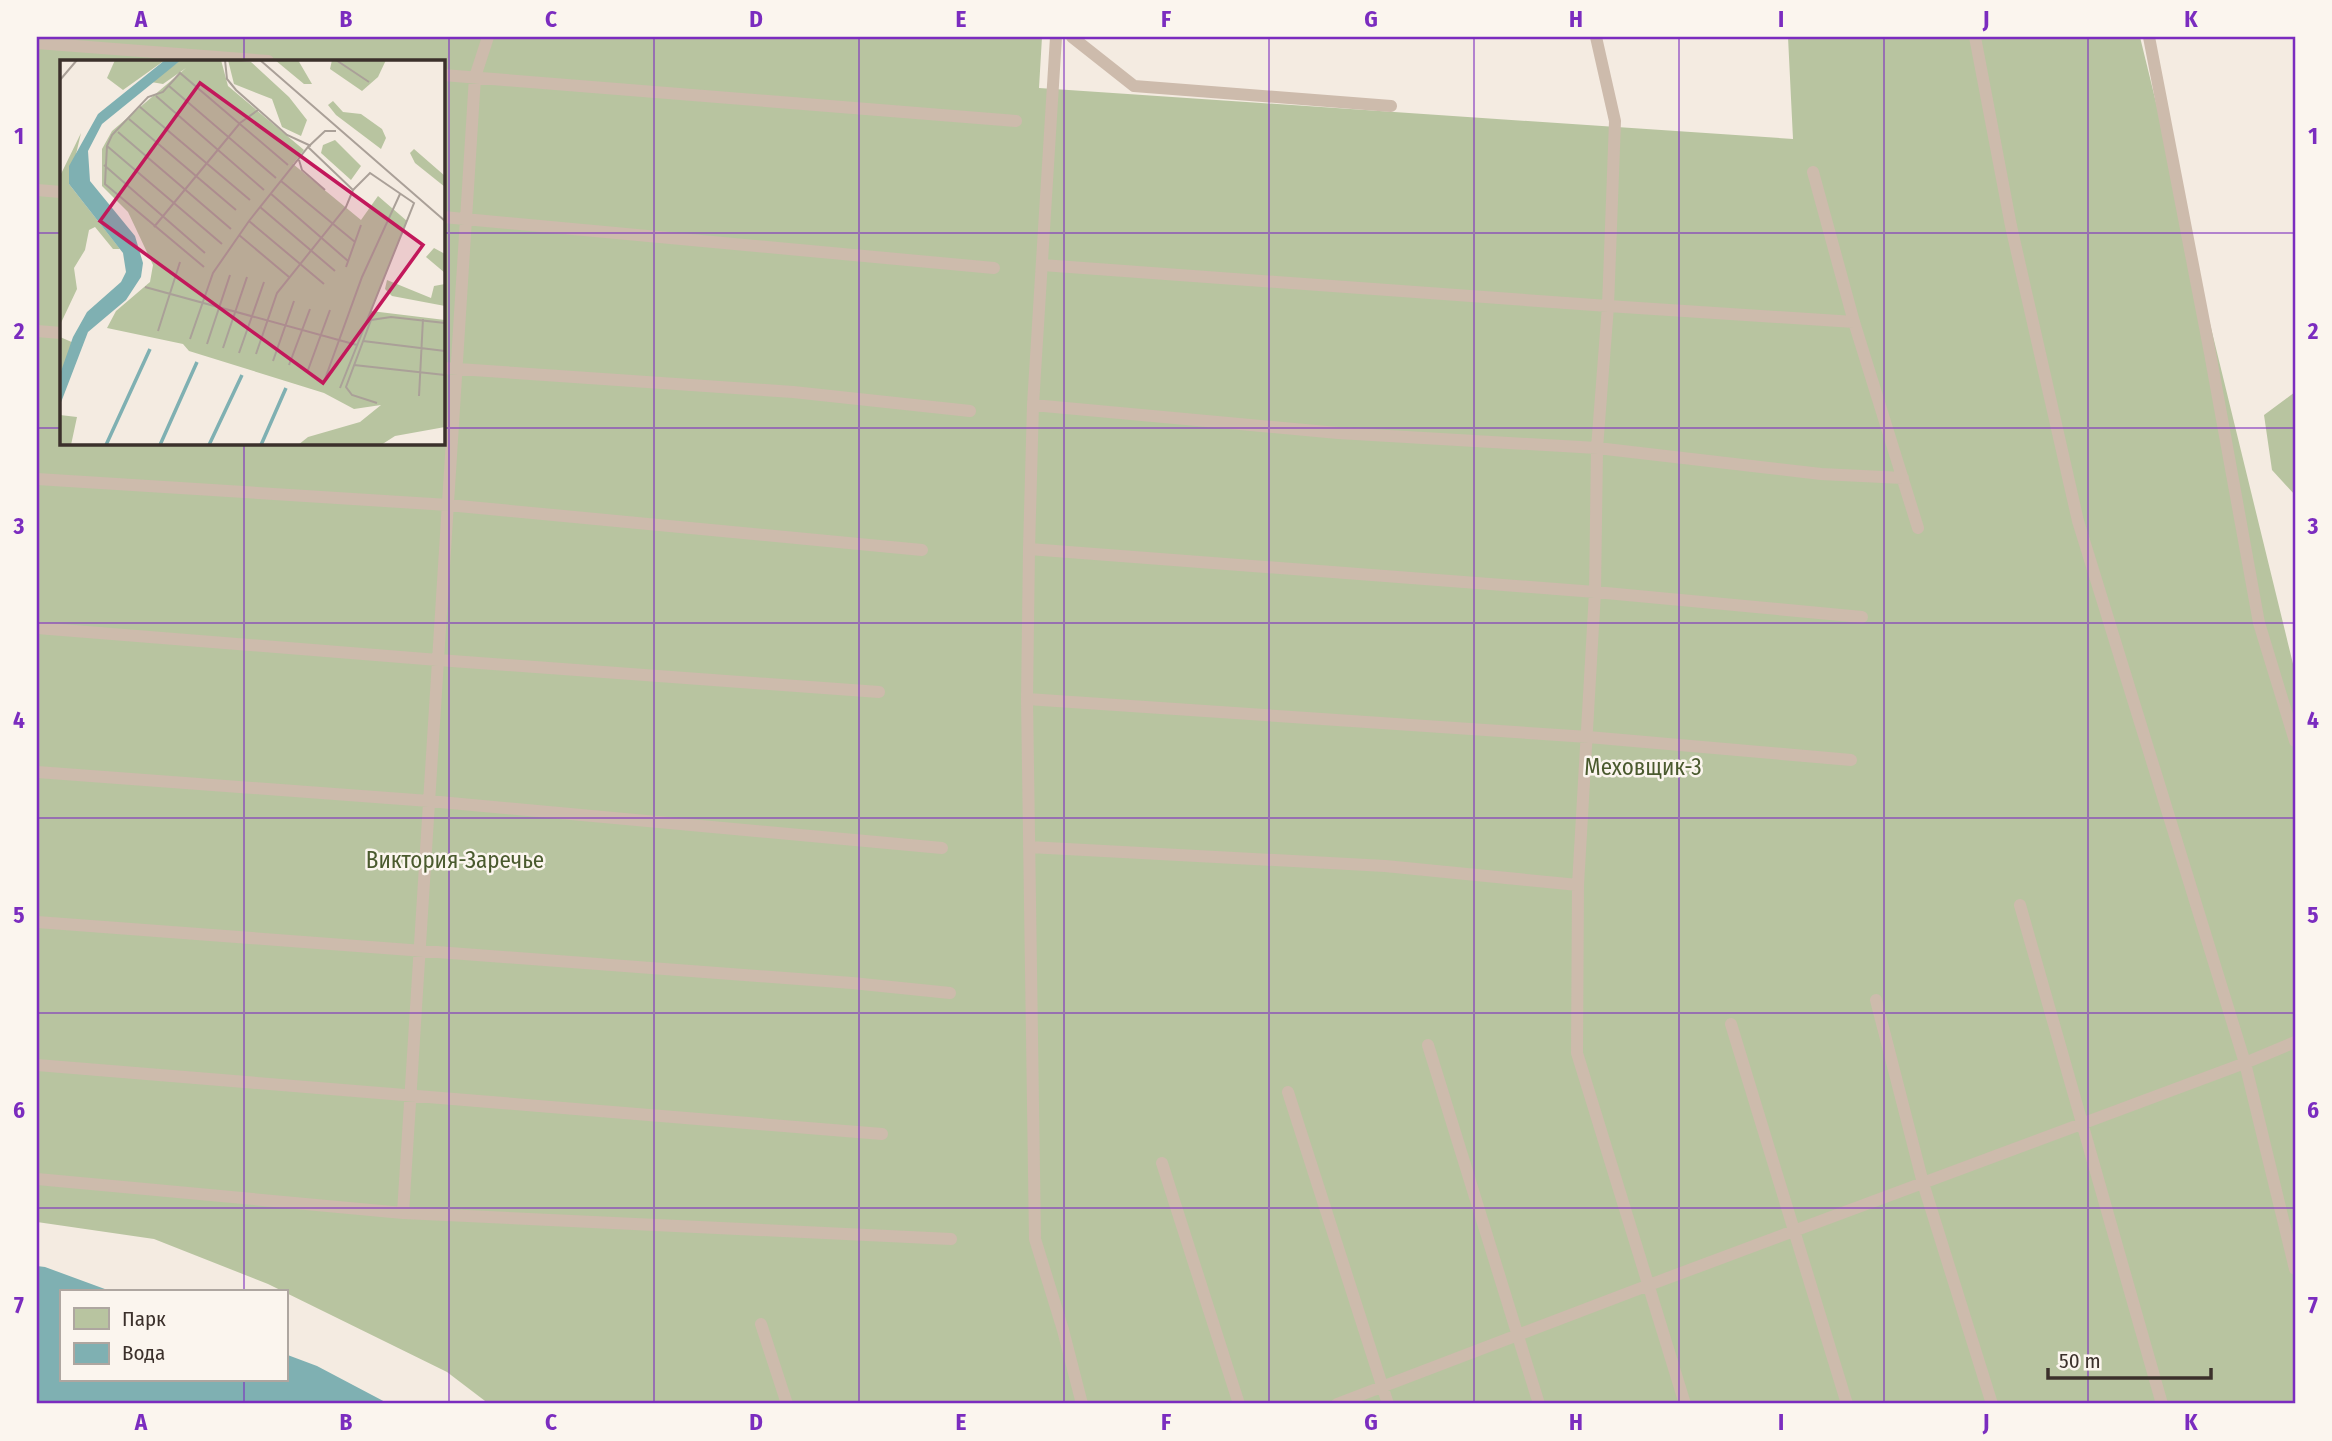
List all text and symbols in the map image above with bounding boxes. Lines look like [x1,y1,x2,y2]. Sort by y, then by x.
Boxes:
text: A [134,5,148,33]
text: B [340,5,353,33]
text: C [545,5,557,33]
text: D [749,5,763,33]
text: E [956,5,967,33]
text: F [1161,5,1171,33]
text: G [1364,5,1378,33]
text: H [1569,5,1583,33]
text: I [1778,5,1784,33]
text: J [1982,5,1989,33]
text: K [2184,5,2198,33]
inset map [60,60,444,444]
text: 1 [14,122,24,150]
text: 1 [2308,122,2318,150]
text: 2 [13,317,25,345]
text: 2 [2307,317,2319,345]
text: 3 [13,512,25,540]
text: 3 [2307,512,2319,540]
text: 4 [13,706,25,734]
text: 4 [2307,706,2319,734]
park label: Меховщик-3 [1584,753,1702,781]
park label: Виктория-Заречье [366,846,544,874]
text: 5 [13,901,25,929]
text: 5 [2307,901,2319,929]
text: 6 [13,1096,25,1124]
text: 6 [2307,1096,2319,1124]
legend [60,1290,287,1382]
text: 7 [14,1291,24,1319]
text: 7 [2308,1291,2318,1319]
text: Парк [122,1306,166,1332]
scale bar [2048,1336,2211,1380]
text: Вода [122,1340,165,1366]
text: 50 m [2059,1348,2101,1374]
text: A [134,1408,148,1436]
text: B [340,1408,353,1436]
text: C [545,1408,557,1436]
text: D [749,1408,763,1436]
text: E [956,1408,967,1436]
text: F [1161,1408,1171,1436]
text: G [1364,1408,1378,1436]
text: H [1569,1408,1583,1436]
text: I [1778,1408,1784,1436]
text: J [1982,1408,1989,1436]
text: K [2184,1408,2198,1436]

